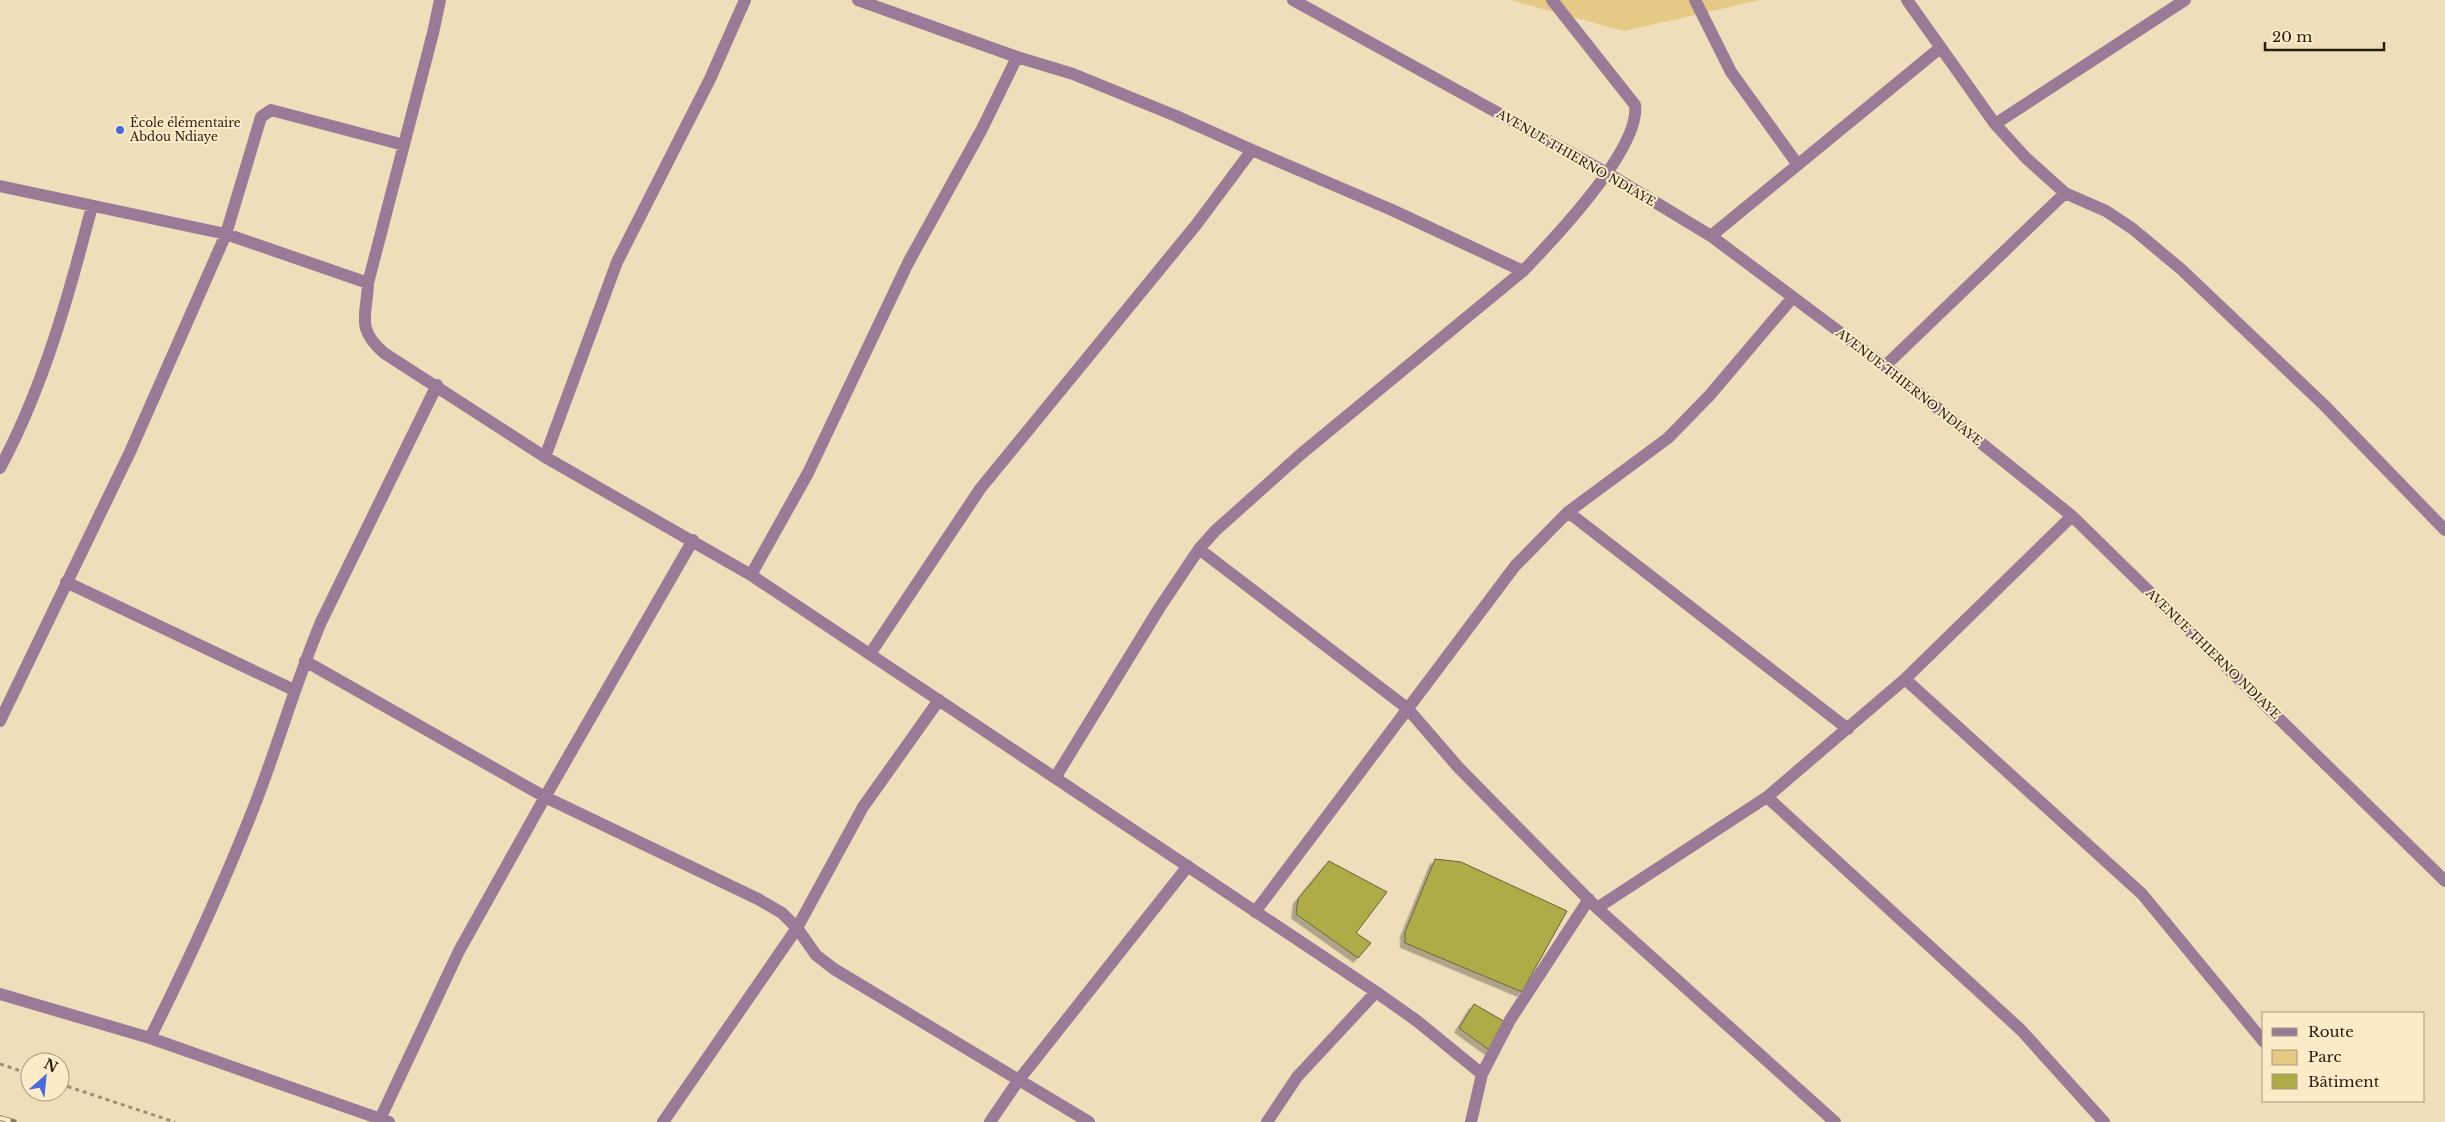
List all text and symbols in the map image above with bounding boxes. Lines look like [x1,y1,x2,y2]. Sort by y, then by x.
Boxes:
scale bar [2265,20,2384,52]
text: 20 m [2272,27,2312,46]
street label: AVENUE THIERNO NDIAYE [1493,105,1659,209]
place label: École élémentaire Abdou Ndiaye [129,114,241,144]
marker: École élémentaire Abdou Ndiaye [114,124,126,136]
street label: AVENUE THIERNO NDIAYE [1833,324,1985,448]
street label: AVENUE THIERNO NDIAYE [2142,585,2284,722]
legend [2262,1012,2425,1102]
text: Route [2308,1022,2354,1041]
text: Parc [2308,1047,2341,1066]
north arrow [20,1052,70,1102]
text: N [41,1054,61,1076]
text: Bâtiment [2308,1072,2380,1091]

